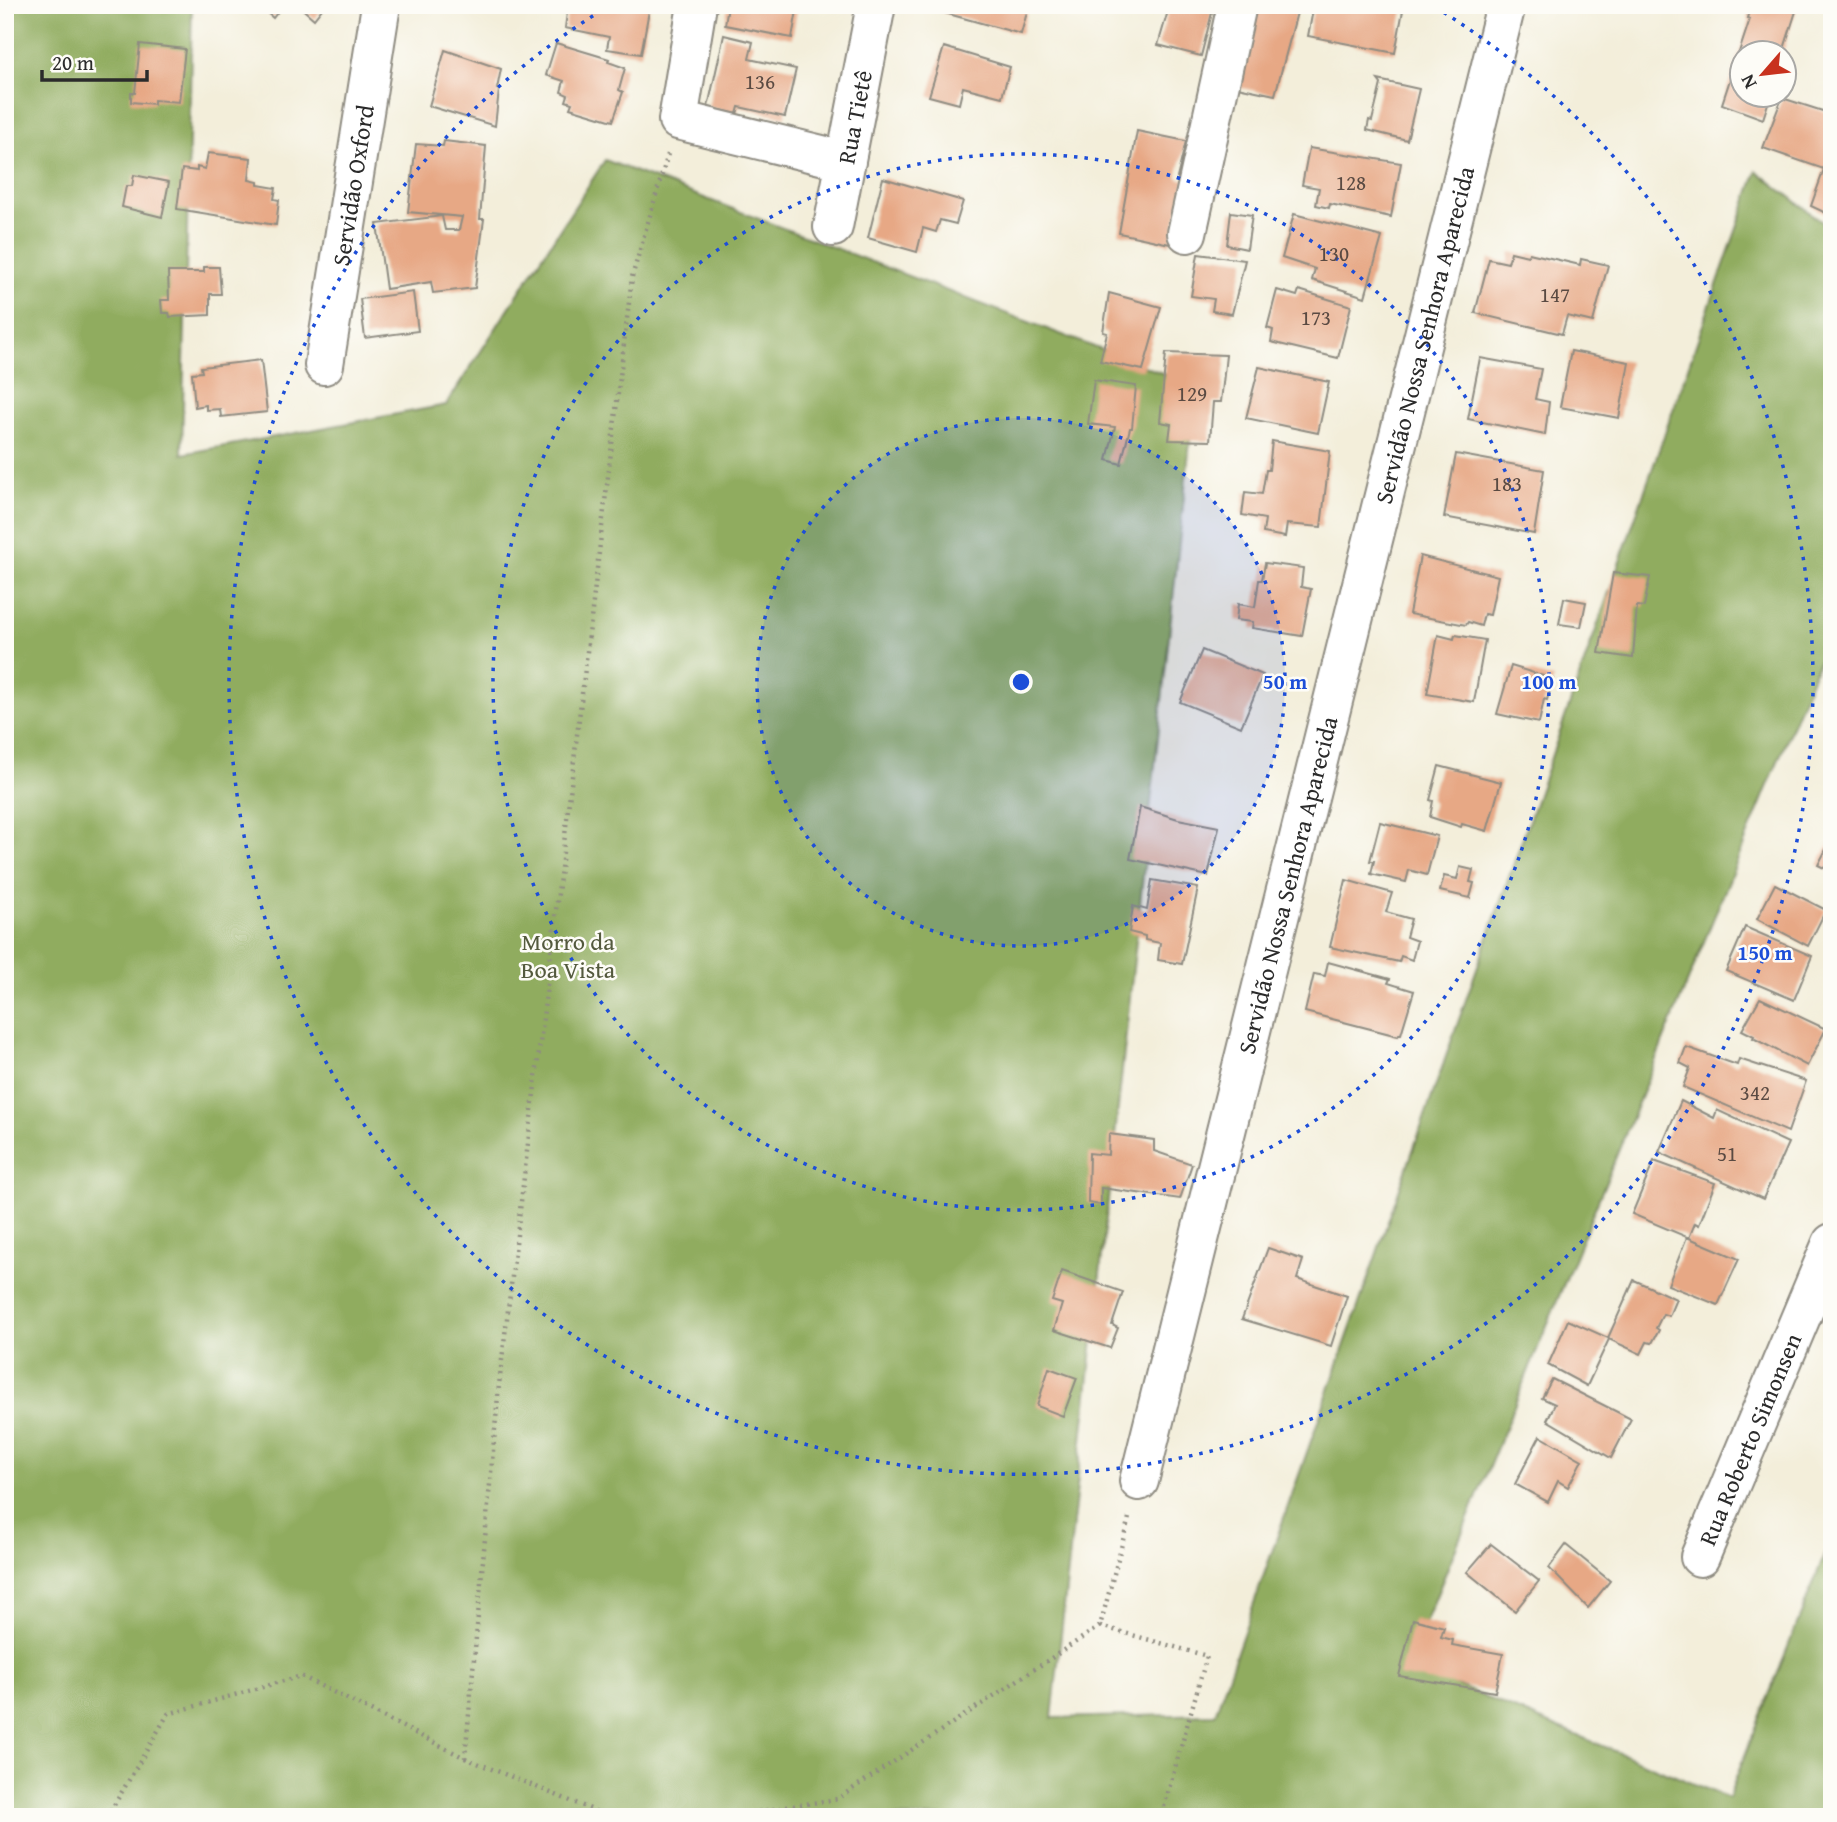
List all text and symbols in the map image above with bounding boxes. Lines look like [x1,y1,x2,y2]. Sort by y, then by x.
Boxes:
scale bar [42,38,147,82]
north arrow [1728,38,1798,108]
text: 20 m [52,47,94,78]
house number: 136 [745,66,775,97]
street label: Rua Tietê [828,67,880,167]
text: N [1733,70,1763,94]
street label: Servidão Oxford [322,102,382,268]
street label: Servidão Nossa Senhora Aparecida [1365,162,1483,507]
house number: 128 [1336,167,1366,198]
house number: 130 [1319,238,1349,269]
house number: 147 [1540,279,1570,310]
house number: 173 [1301,302,1331,333]
house number: 129 [1177,378,1207,409]
house number: 183 [1492,468,1522,499]
text: 50 m [1263,666,1307,697]
text: 100 m [1521,666,1577,697]
centre of rings [1009,670,1033,694]
street label: Servidão Nossa Senhora Aparecida [1228,712,1346,1058]
park label: Morro da Boa Vista [521,924,616,987]
text: 150 m [1737,937,1793,968]
house number: 342 [1740,1077,1770,1108]
house number: 51 [1717,1138,1737,1169]
street label: Rua Roberto Simonsen [1689,1327,1810,1551]

